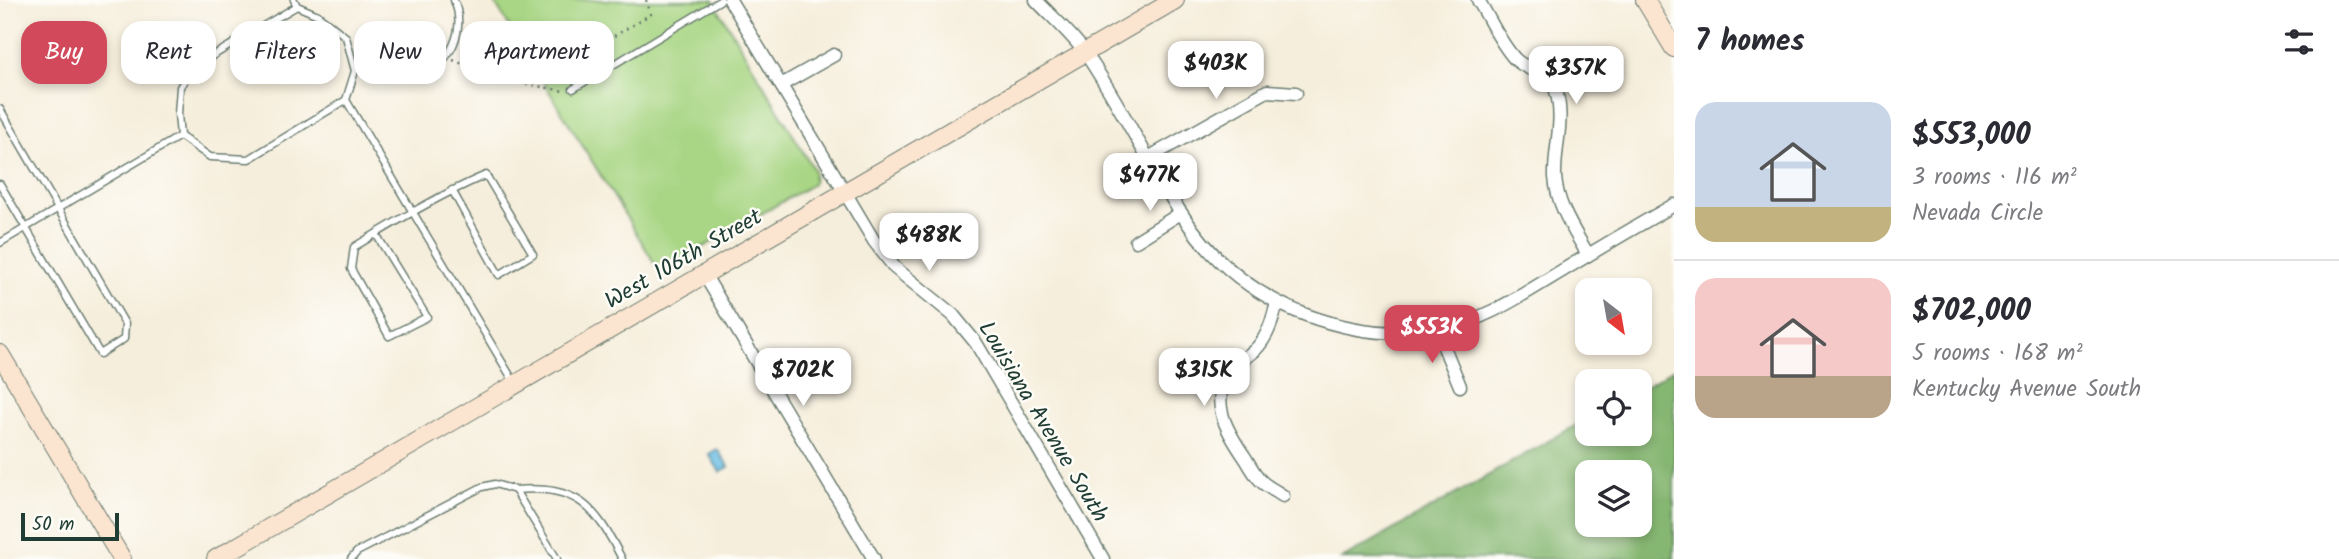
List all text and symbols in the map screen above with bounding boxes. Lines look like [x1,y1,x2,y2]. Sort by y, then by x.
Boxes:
text: 7 homes [1695,18,1805,66]
chip: Buy [21,21,107,84]
chip: Rent [121,21,216,84]
chip: Filters [230,21,340,84]
chip: New [354,21,446,84]
chip: Apartment [460,21,614,84]
icon: filters [2280,23,2318,61]
pin: $403K [1167,42,1265,101]
text: $403K [1184,46,1248,82]
pin: $357K [1527,46,1625,106]
text: $357K [1545,51,1607,87]
text: $553,000 [1912,112,2031,160]
icon: home [1751,130,1835,214]
pin: $477K [1101,154,1199,213]
text: $477K [1119,158,1181,194]
text: 3 rooms · 116 m² [1912,160,2077,196]
text: Nevada Circle [1912,196,2043,232]
street label: West 106th Street [599,199,770,319]
pin: $488K [880,214,978,273]
text: $488K [895,218,963,254]
north arrow [1575,278,1652,355]
map controls [1575,278,1652,537]
text: $702,000 [1912,288,2031,336]
pin: $553K [1383,306,1481,365]
icon: home [1751,306,1835,390]
text: $553K [1400,310,1464,346]
street label: Louisiana Avenue South [968,314,1117,530]
text: 5 rooms · 168 m² [1912,336,2083,372]
pin: $702K [754,348,852,408]
pin: $315K [1155,348,1253,408]
text: $702K [771,353,835,389]
text: $315K [1175,353,1233,389]
button: locate [1575,369,1652,446]
text: Kentucky Avenue South [1912,372,2141,408]
button: layers [1575,460,1652,537]
scale bar [21,510,119,542]
text: 50 m [32,510,74,540]

